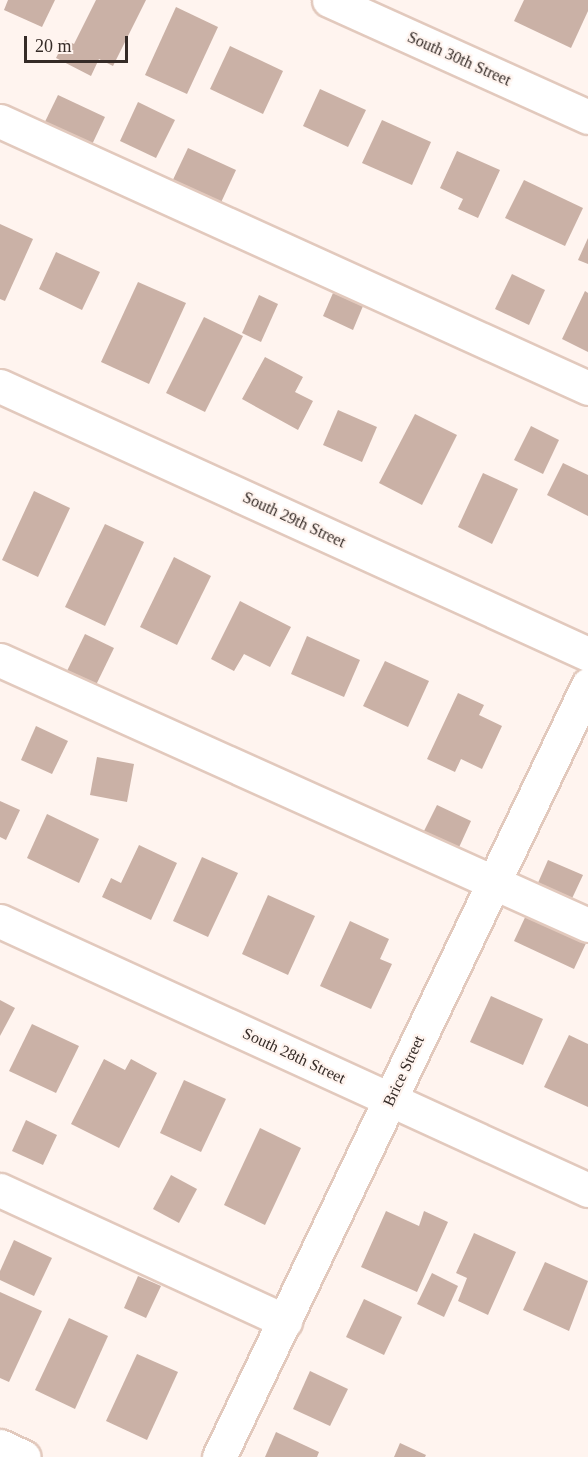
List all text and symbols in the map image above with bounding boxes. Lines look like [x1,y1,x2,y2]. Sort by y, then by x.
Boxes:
scale bar [27,24,130,62]
street label: South 30th Street [404,28,514,90]
text: 20 m [35,36,72,56]
street label: South 29th Street [240,488,348,552]
street label: South 28th Street [240,1024,348,1088]
street label: Brice Street [379,1033,429,1109]

